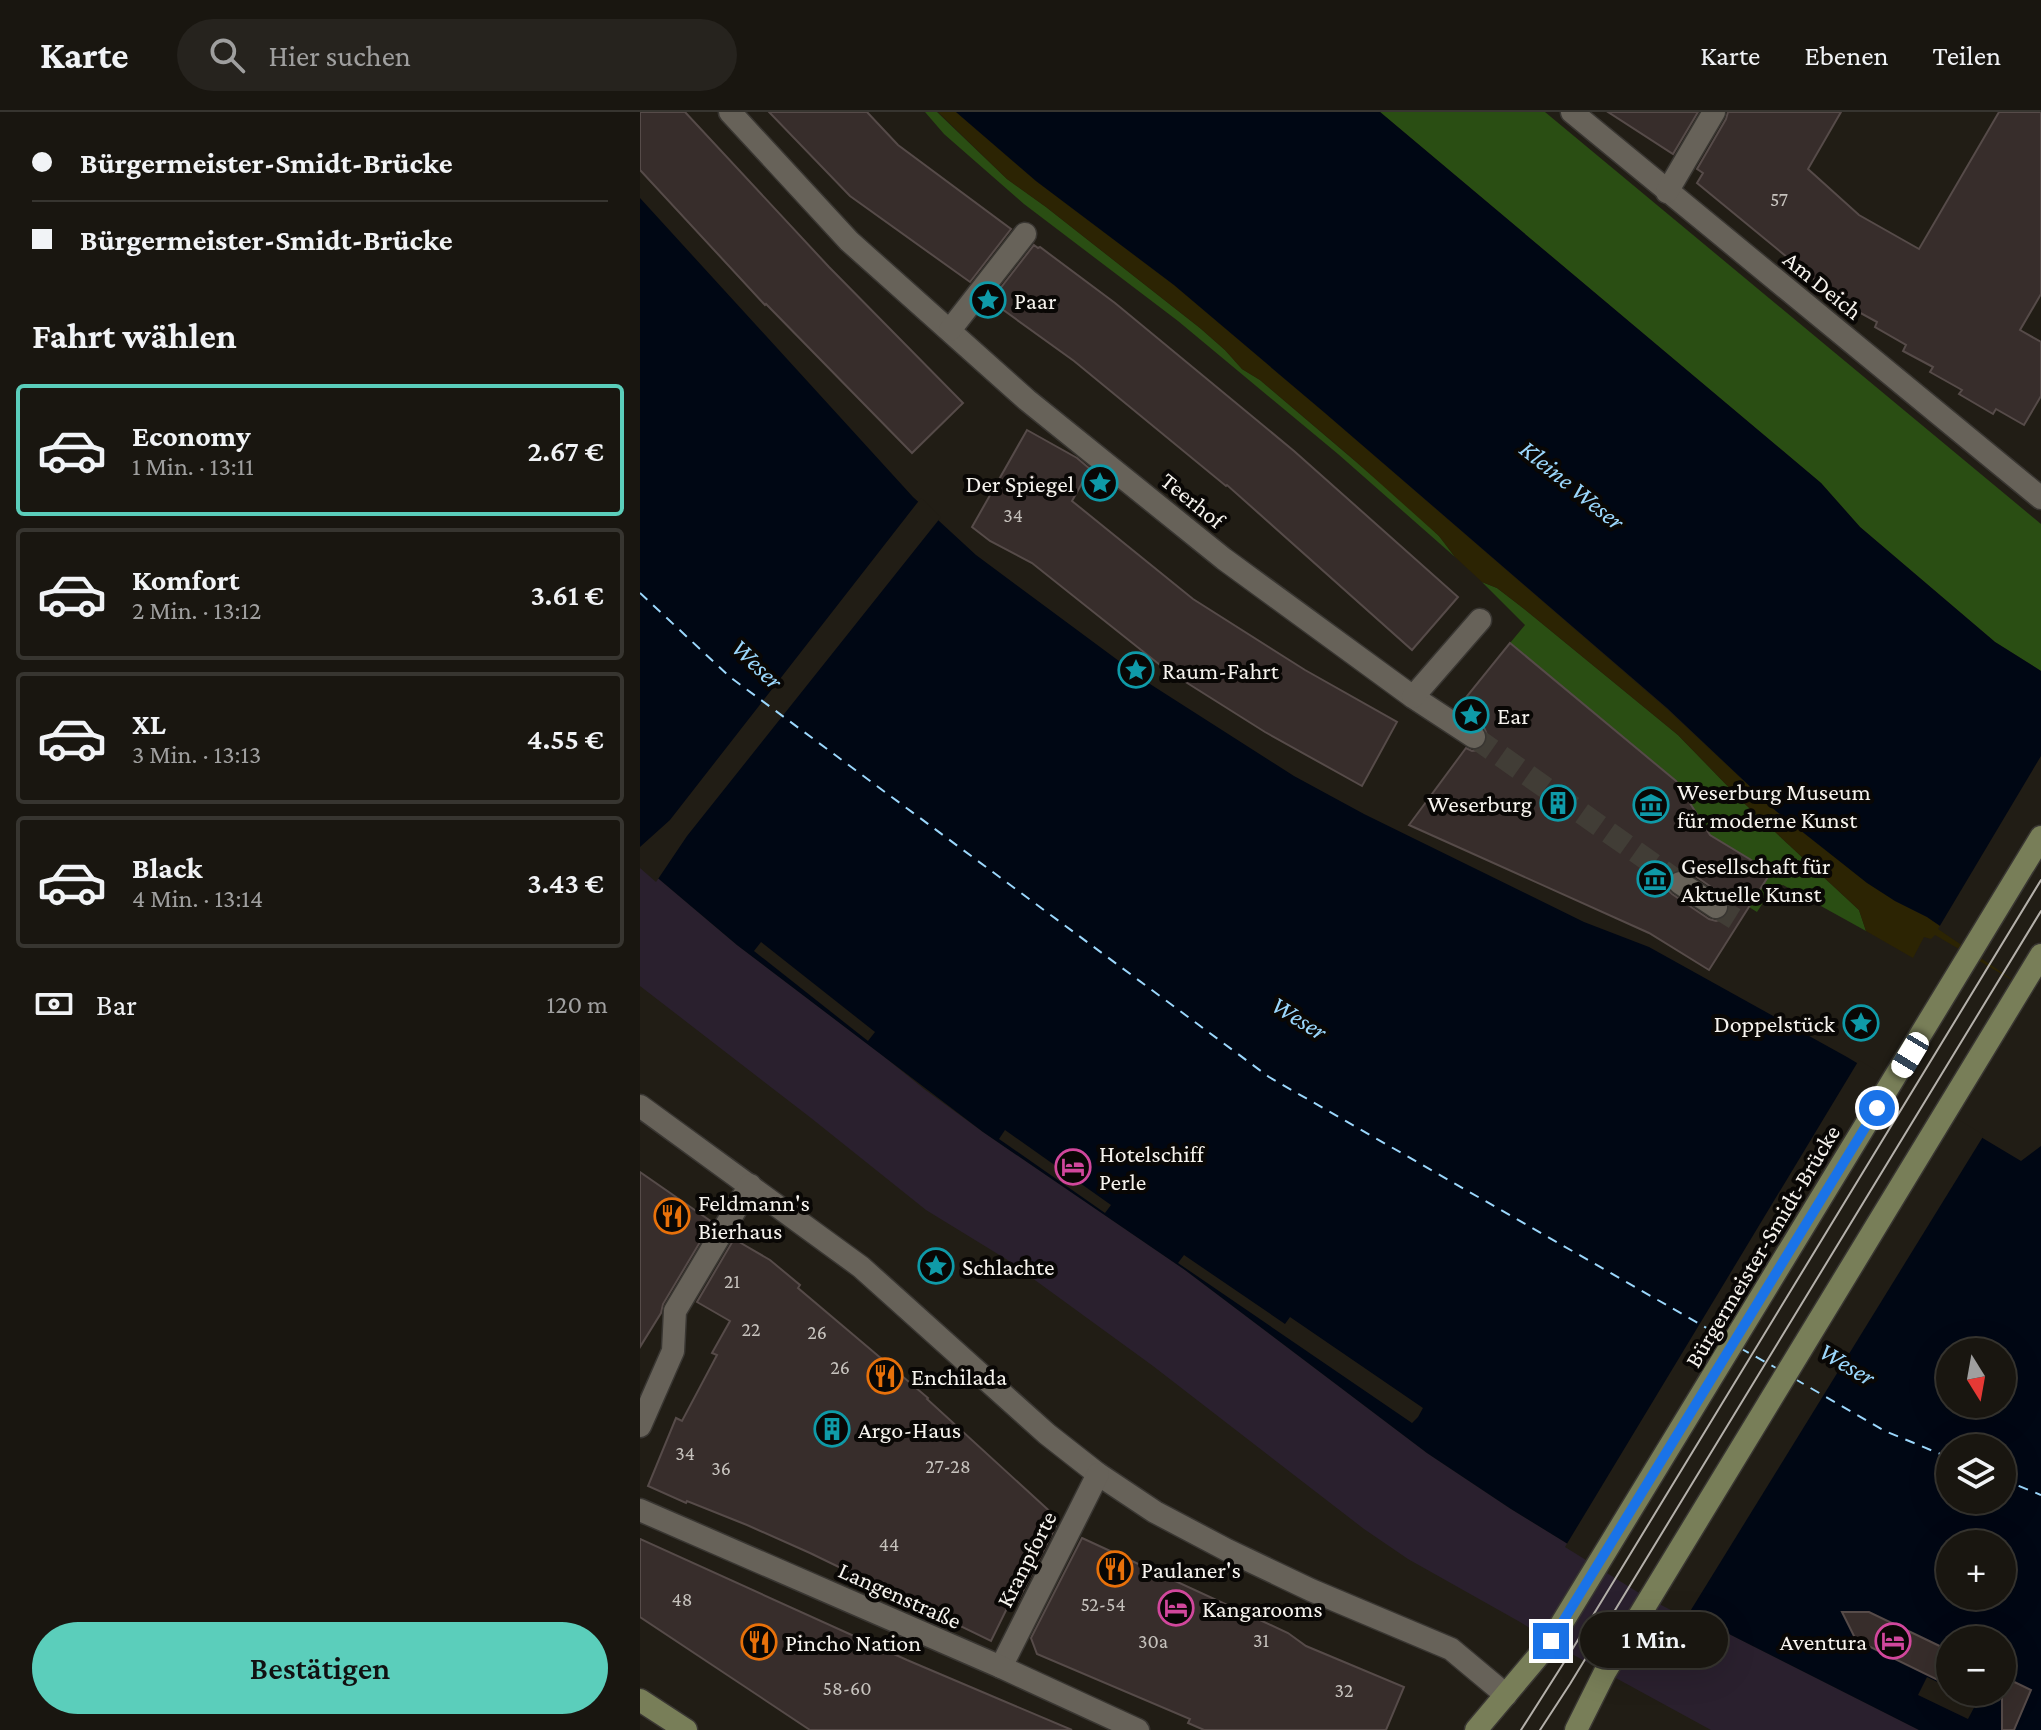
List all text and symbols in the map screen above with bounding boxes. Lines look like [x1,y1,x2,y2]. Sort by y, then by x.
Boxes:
search box [177,19,737,91]
icon: search [205,33,249,77]
text: Karte [40,34,129,76]
text: Hier suchen [269,39,411,72]
text: Karte [1700,40,1760,71]
text: Ebenen [1804,40,1889,71]
text: Teilen [1933,40,2001,71]
text: Bürgermeister-Smidt-Brücke [80,146,453,179]
house number: 57 [1770,188,1788,210]
text: Bürgermeister-Smidt-Brücke [80,223,453,256]
street label: Am Deich [1778,245,1868,325]
place icon: Paar [969,281,1007,319]
place label: Paar [1014,287,1057,314]
text: Fahrt wählen [32,316,237,356]
icon: car [36,414,108,486]
text: Economy [132,419,251,452]
text: 2.67 € [527,434,604,467]
water label: Kleine Weser [1514,434,1631,536]
text: 1 Min. · 13:11 [132,452,254,481]
place icon: Der Spiegel [1081,464,1119,502]
street label: Teerhof [1156,466,1232,535]
place label: Der Spiegel [965,470,1074,497]
house number: 34 [1003,504,1023,526]
icon: car [36,558,108,630]
text: Komfort [132,563,240,596]
text: 3.61 € [530,578,604,611]
text: 2 Min. · 13:12 [132,596,262,625]
water label: Weser [725,633,789,696]
place icon: Raum-Fahrt [1117,651,1155,689]
place label: Raum-Fahrt [1162,657,1280,684]
place icon: Ear [1452,696,1490,734]
icon: car [36,702,108,774]
place label: Ear [1497,702,1530,729]
text: XL [132,707,166,740]
text: 4.55 € [527,722,604,755]
text: 3 Min. · 13:13 [132,740,261,769]
place label: Weserburg Museum für moderne Kunst [1677,778,1871,833]
building icon: Weserburg [1539,784,1577,822]
museum icon: Weserburg Museum für moderne Kunst [1632,786,1670,824]
place label: Weserburg [1427,790,1532,817]
icon: car [36,846,108,918]
text: Black [132,851,203,884]
place label: Gesellschaft für Aktuelle Kunst [1681,852,1831,907]
museum icon: Gesellschaft für Aktuelle Kunst [1636,860,1674,898]
text: 3.43 € [527,866,604,899]
text: 4 Min. · 13:14 [132,884,263,913]
icon: cash [32,982,76,1026]
text: Bar [96,988,137,1021]
text: 120 m [547,990,608,1019]
water label: Weser [1266,990,1333,1047]
place icon: Doppelstück [1842,1004,1880,1042]
place label: Doppelstück [1714,1010,1836,1037]
car [1887,1028,1933,1082]
route start [1859,1090,1895,1126]
street label: Bürgermeister-Smidt-Brücke [1679,1120,1845,1372]
place label: Hotelschiff Perle [1099,1140,1206,1195]
hotel icon: Hotelschiff Perle [1054,1148,1092,1186]
place label: Feldmann's Bierhaus [698,1189,810,1244]
restaurant icon: Feldmann's Bierhaus [653,1197,691,1235]
place icon: Schlachte [917,1247,955,1285]
place label: Schlachte [962,1253,1054,1280]
house number: 21 [724,1270,740,1292]
house number: 22 [742,1318,760,1340]
house number: 26 [807,1321,827,1343]
water label: Weser [1814,1336,1881,1392]
north arrow [1936,1338,2016,1418]
map controls [1936,1338,2016,1706]
house number: 26 [830,1356,850,1378]
restaurant icon: Enchilada [866,1357,904,1395]
place label: Enchilada [911,1363,1007,1390]
building icon: Argo-Haus [813,1410,851,1448]
place label: Argo-Haus [858,1416,961,1443]
button: layers [1936,1434,2016,1514]
house number: 34 [675,1442,695,1464]
house number: 27-28 [925,1455,971,1477]
house number: 36 [711,1457,731,1479]
street label: Kranpforte [990,1506,1062,1612]
button: + [1936,1530,2016,1610]
house number: 44 [879,1533,899,1555]
restaurant icon: Paulaner's [1096,1550,1134,1588]
street label: Langenstraße [835,1556,965,1634]
place label: Paulaner's [1141,1556,1241,1583]
house number: 48 [672,1588,692,1610]
hotel icon: Kangarooms [1157,1589,1195,1627]
house number: 52-54 [1080,1593,1126,1615]
place label: Kangarooms [1202,1595,1323,1622]
callout: 1 Min. [1579,1613,1727,1669]
button: Bestätigen [32,1622,608,1714]
hotel icon: Aventura [1874,1622,1912,1660]
restaurant icon: Pincho Nation [740,1623,778,1661]
route end [1533,1623,1569,1659]
text: 1 Min. [1621,1625,1687,1654]
button: − [1936,1626,2016,1706]
place label: Aventura [1780,1628,1867,1655]
place label: Pincho Nation [785,1629,921,1656]
house number: 31 [1253,1629,1269,1651]
house number: 30a [1138,1630,1168,1652]
house number: 58-60 [823,1677,871,1699]
house number: 32 [1335,1679,1353,1701]

